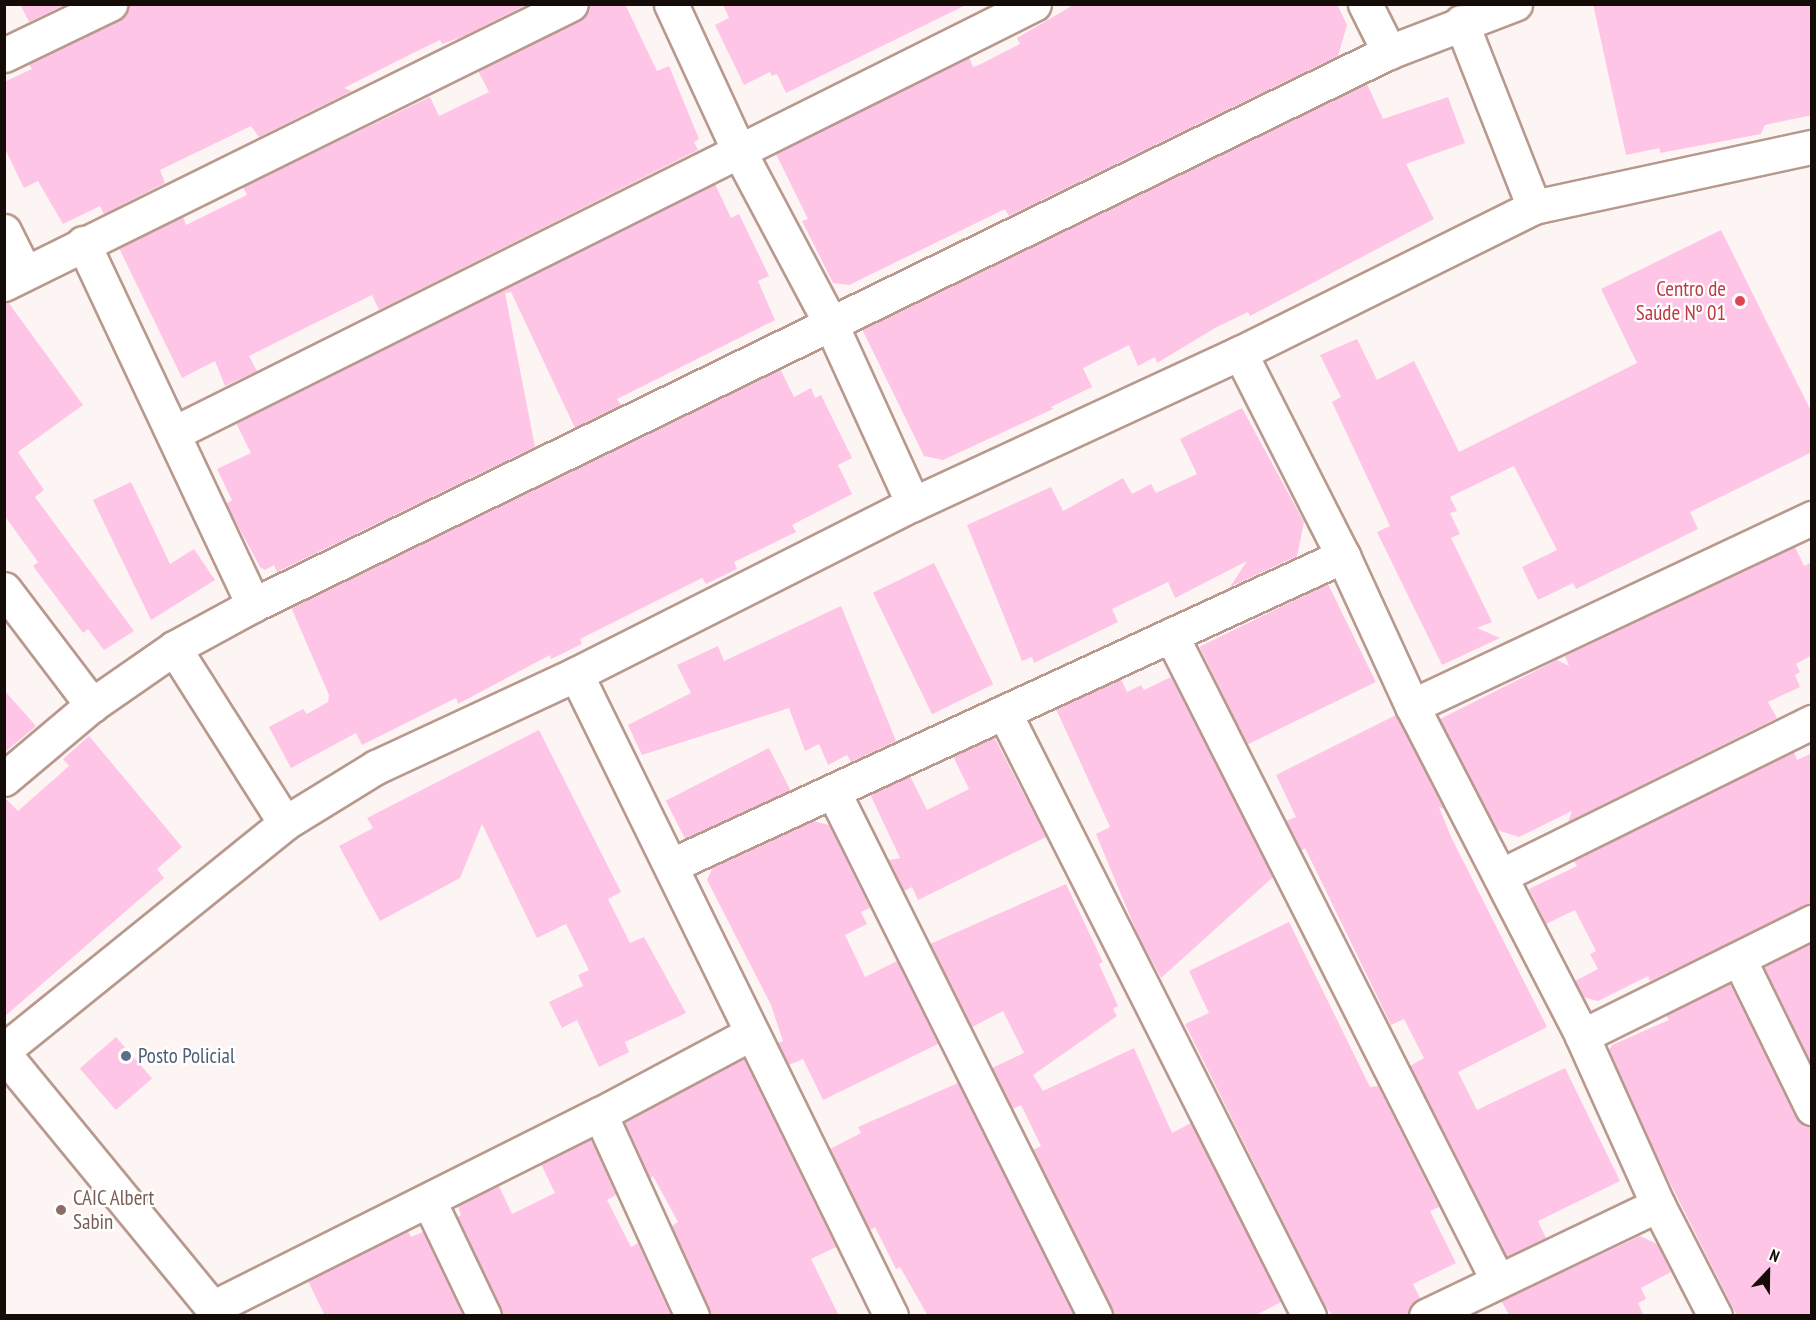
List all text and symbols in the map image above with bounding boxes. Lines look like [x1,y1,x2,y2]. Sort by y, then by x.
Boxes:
place label: Centro de Saúde Nº 01 [1636,276,1726,326]
marker: Centro de Saúde Nº 01 [1731,292,1749,310]
place label: Posto Policial [138,1043,235,1069]
marker: Posto Policial [119,1049,133,1063]
place label: CAIC Albert Sabin [73,1185,156,1235]
marker: CAIC Albert Sabin [54,1203,68,1217]
north arrow [1738,1242,1798,1302]
text: N [1767,1244,1782,1266]

